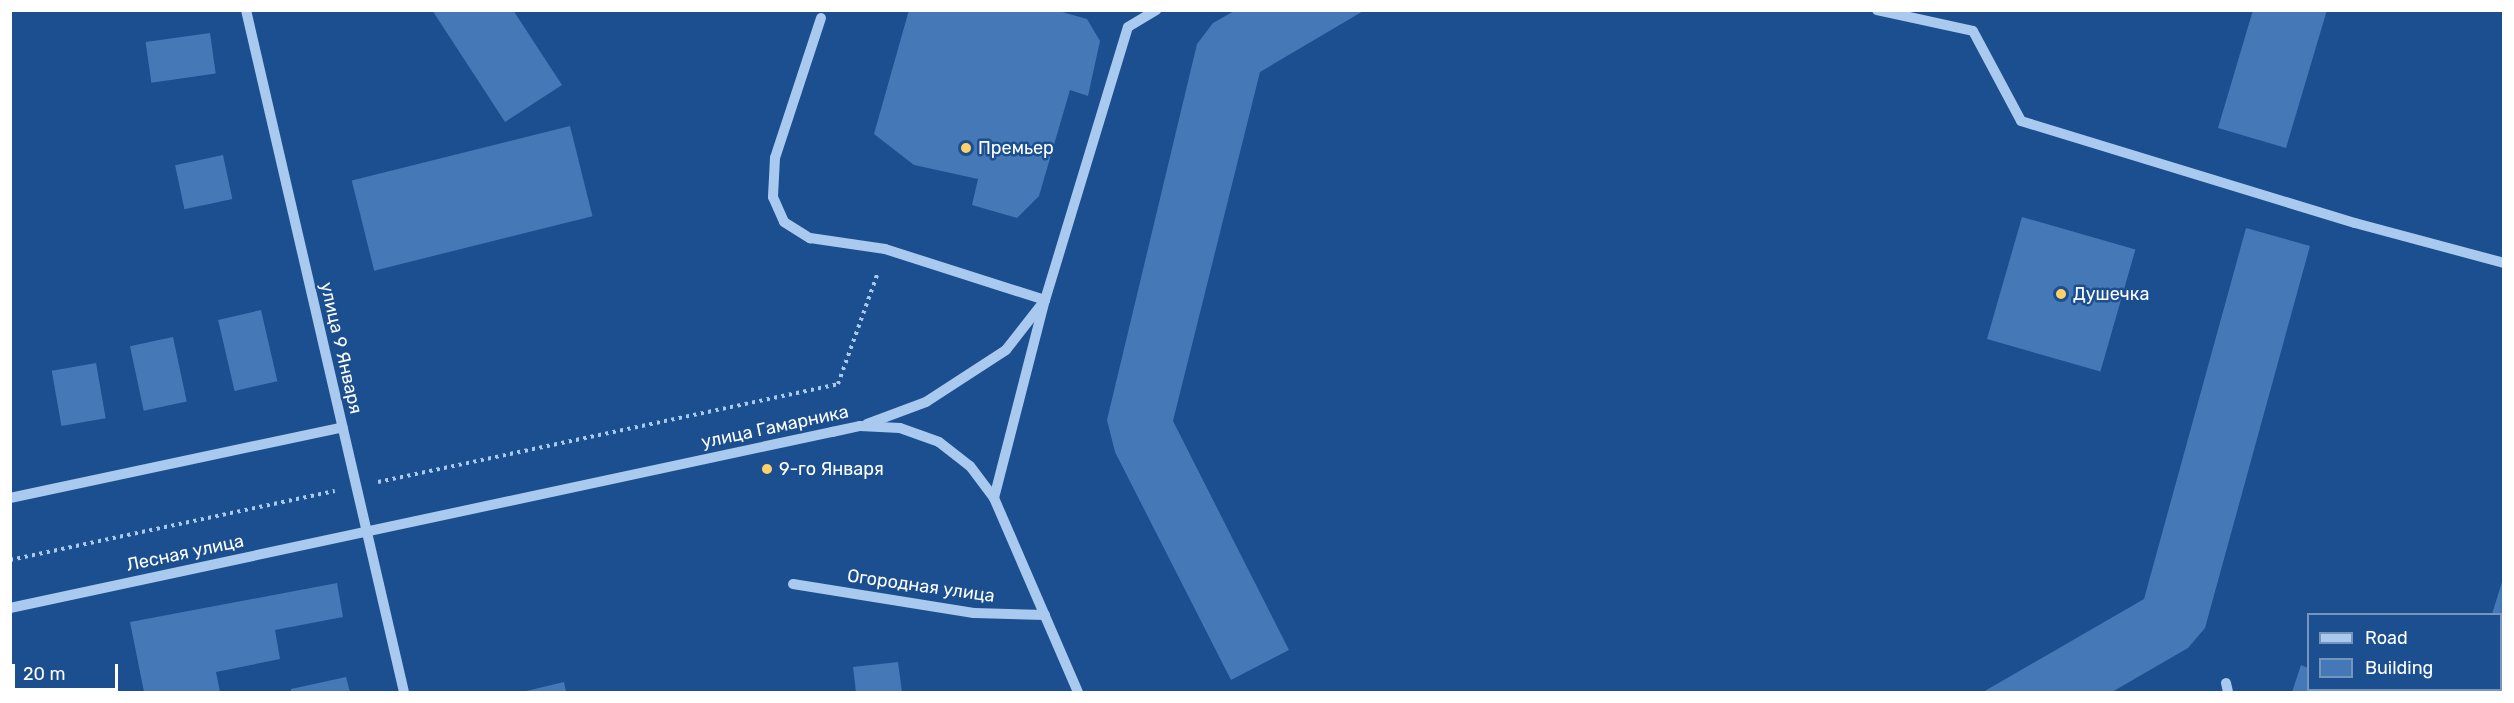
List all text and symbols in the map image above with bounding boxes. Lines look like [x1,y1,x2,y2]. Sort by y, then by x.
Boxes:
place label: Премьер [978,137,1054,159]
marker: Премьер [959,141,973,155]
street label: улица 9 Января [315,280,367,416]
place label: Душечка [2073,283,2149,305]
marker: Душечка [2054,287,2068,301]
street label: улица Гамарника [699,401,851,453]
place label: 9-го Января [779,458,884,480]
marker: 9-го Января [760,462,774,476]
street label: Лесная улица [124,530,246,576]
street label: Огородная улица [846,565,996,607]
legend [2307,613,2502,691]
text: Road [2365,627,2408,649]
scale bar [15,652,122,690]
text: Building [2365,657,2433,679]
text: 20 m [23,663,65,685]

